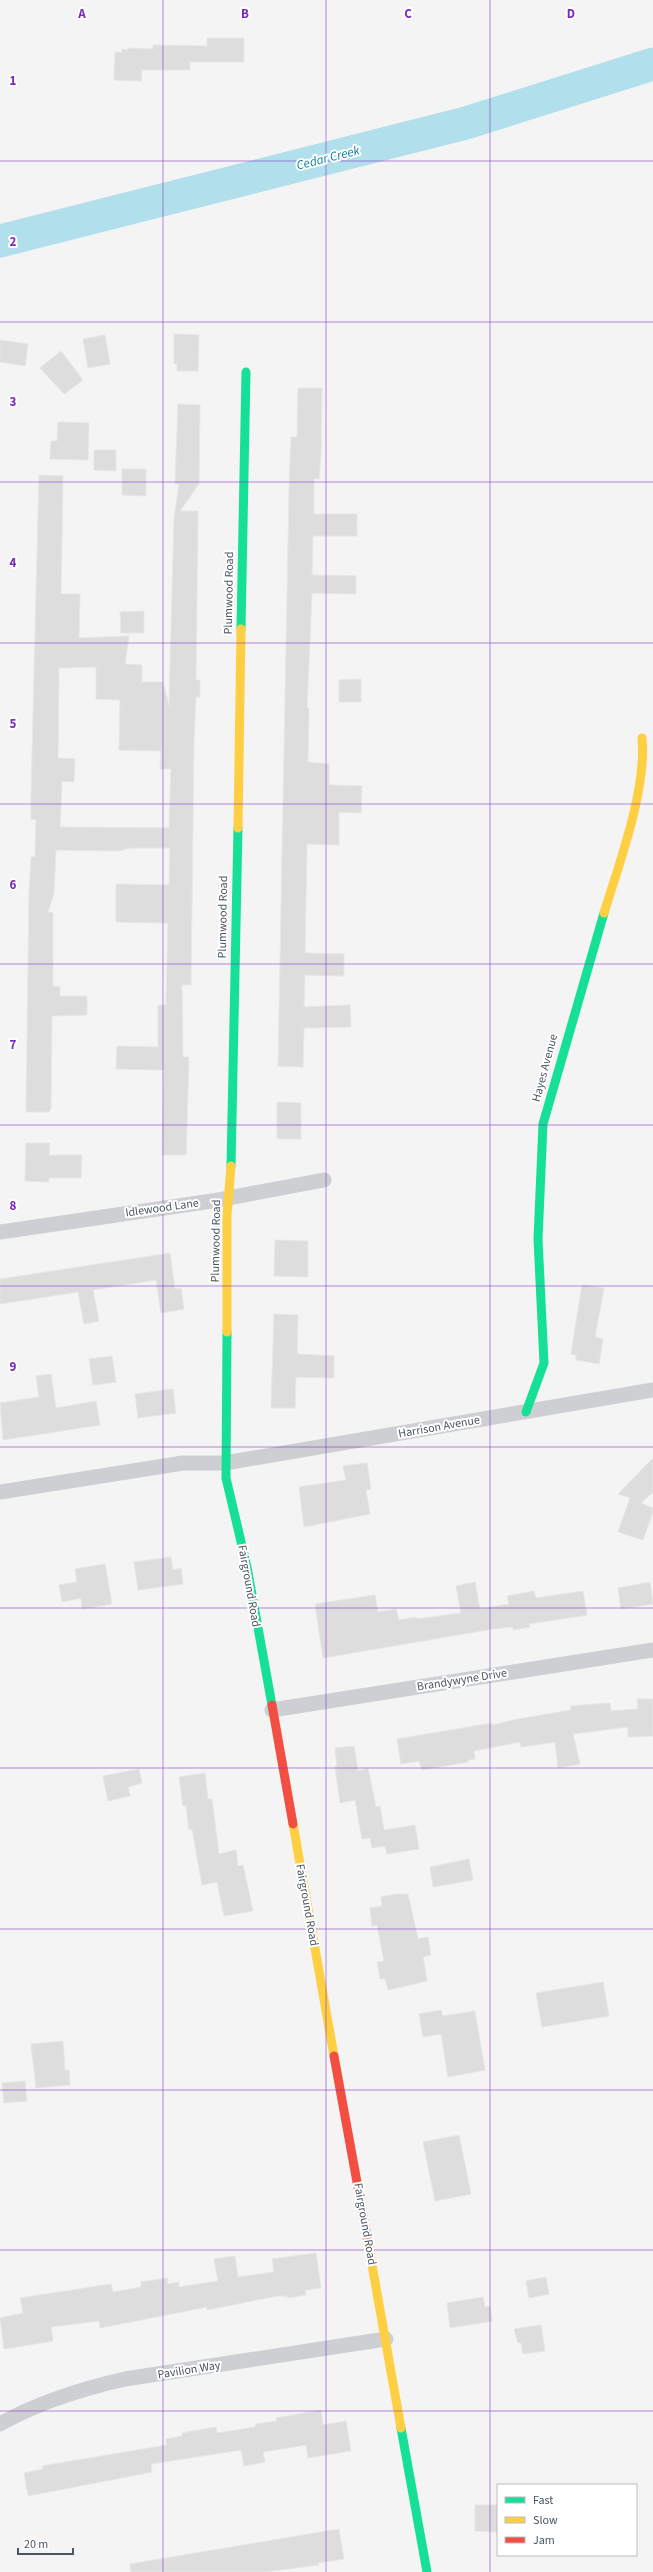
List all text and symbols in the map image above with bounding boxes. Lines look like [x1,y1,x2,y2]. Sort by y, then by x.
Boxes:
text: A [77,5,86,23]
text: B [241,5,249,23]
text: C [404,5,412,23]
text: D [567,5,575,23]
text: 1 [10,72,17,90]
water label: Cedar Creek [295,141,362,175]
text: 2 [10,233,17,251]
text: 3 [10,393,17,411]
street label: Plumwood Road [220,551,238,635]
text: 4 [10,554,17,572]
text: 5 [10,715,17,733]
street label: Plumwood Road [214,875,232,959]
text: 6 [10,876,17,894]
street label: Hayes Avenue [528,1032,562,1104]
text: 7 [10,1036,17,1054]
street label: Idlewood Lane [124,1194,200,1222]
text: 8 [10,1197,17,1215]
street label: Plumwood Road [207,1199,225,1283]
text: 9 [10,1358,17,1376]
street label: Harrison Avenue [397,1411,481,1443]
street label: Fairground Road [233,1544,265,1628]
street label: Brandywyne Drive [416,1664,508,1696]
street label: Fairground Road [291,1863,323,1947]
street label: Fairground Road [349,2182,381,2266]
street label: Pavilion Way [156,2357,222,2383]
legend [497,2484,637,2556]
text: Fast [533,2492,553,2509]
text: Slow [533,2512,558,2529]
scale bar [18,2530,73,2556]
text: Jam [533,2532,555,2549]
text: 20 m [24,2536,48,2553]

